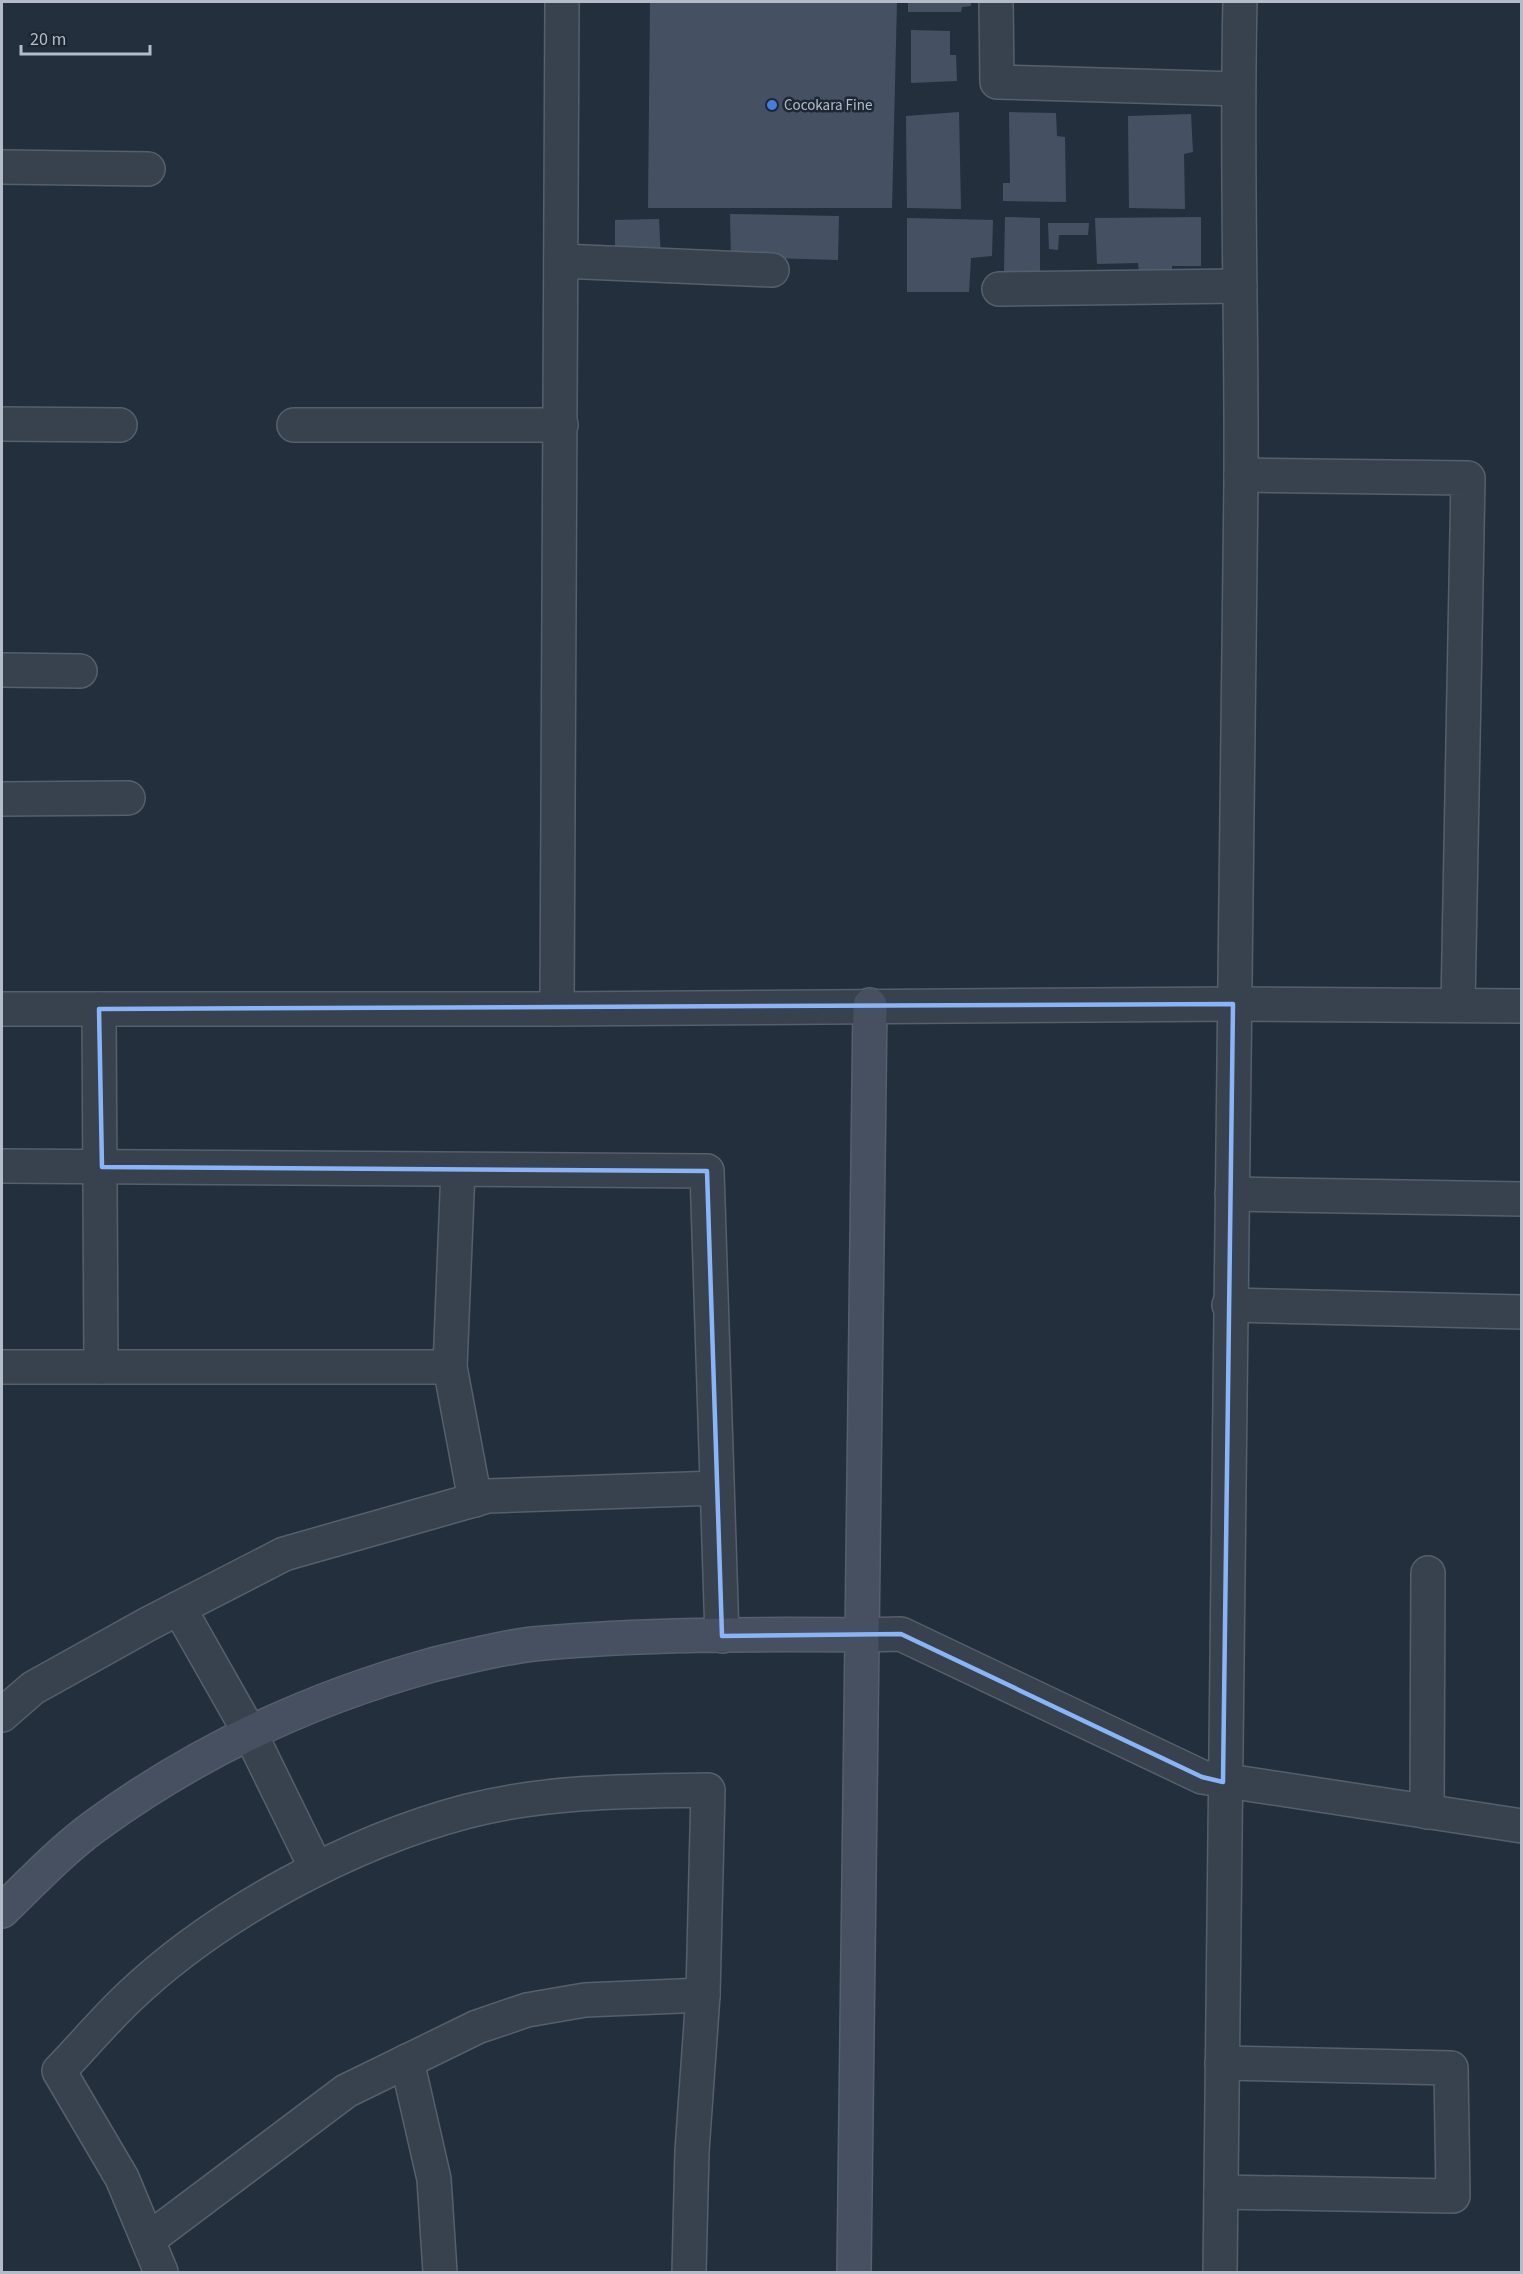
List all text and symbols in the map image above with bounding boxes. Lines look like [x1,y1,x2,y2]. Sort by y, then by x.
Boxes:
scale bar [21,18,150,56]
text: 20 m [30,27,66,52]
place label: Cocokara Fine [784,95,872,116]
marker: Cocokara Fine [765,98,779,112]

